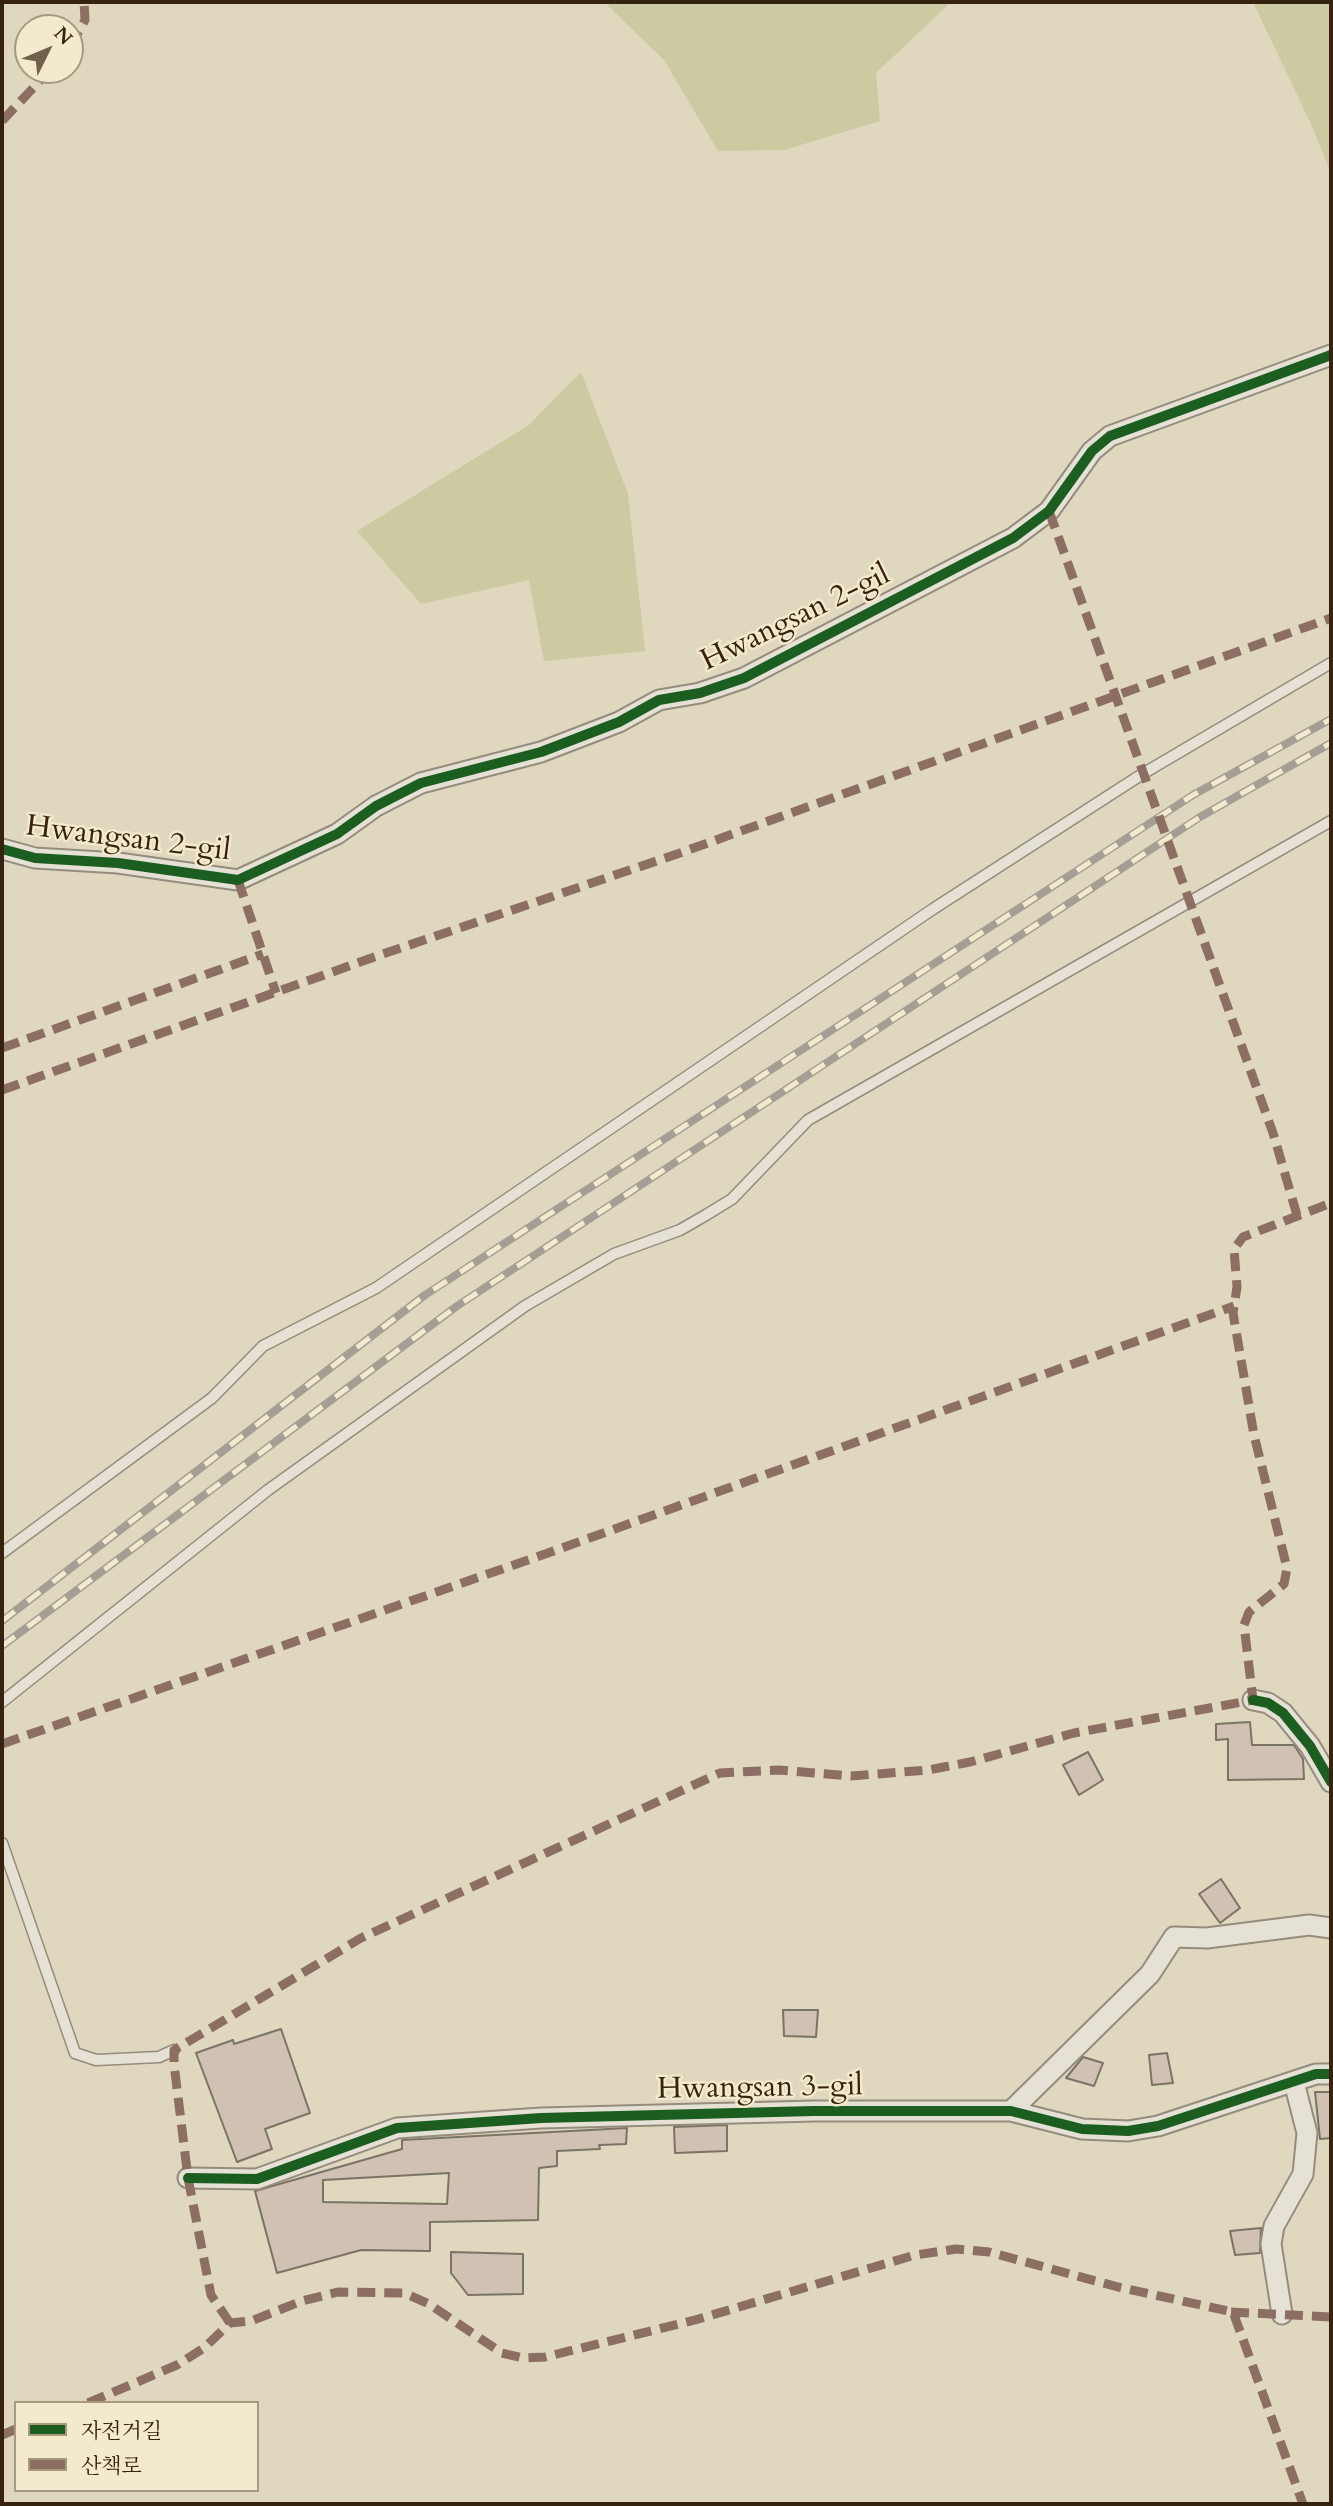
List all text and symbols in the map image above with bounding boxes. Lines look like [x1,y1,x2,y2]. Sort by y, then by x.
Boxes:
north arrow [14,14,84,84]
text: N [48,21,78,51]
street label: Hwangsan 2-gil [696,558,896,680]
street label: Hwangsan 2-gil [24,810,232,870]
street label: Hwangsan 3-gil [657,2069,863,2109]
legend [14,2401,259,2492]
text: 자전거길 [81,2417,162,2446]
text: 산책로 [81,2452,142,2481]

